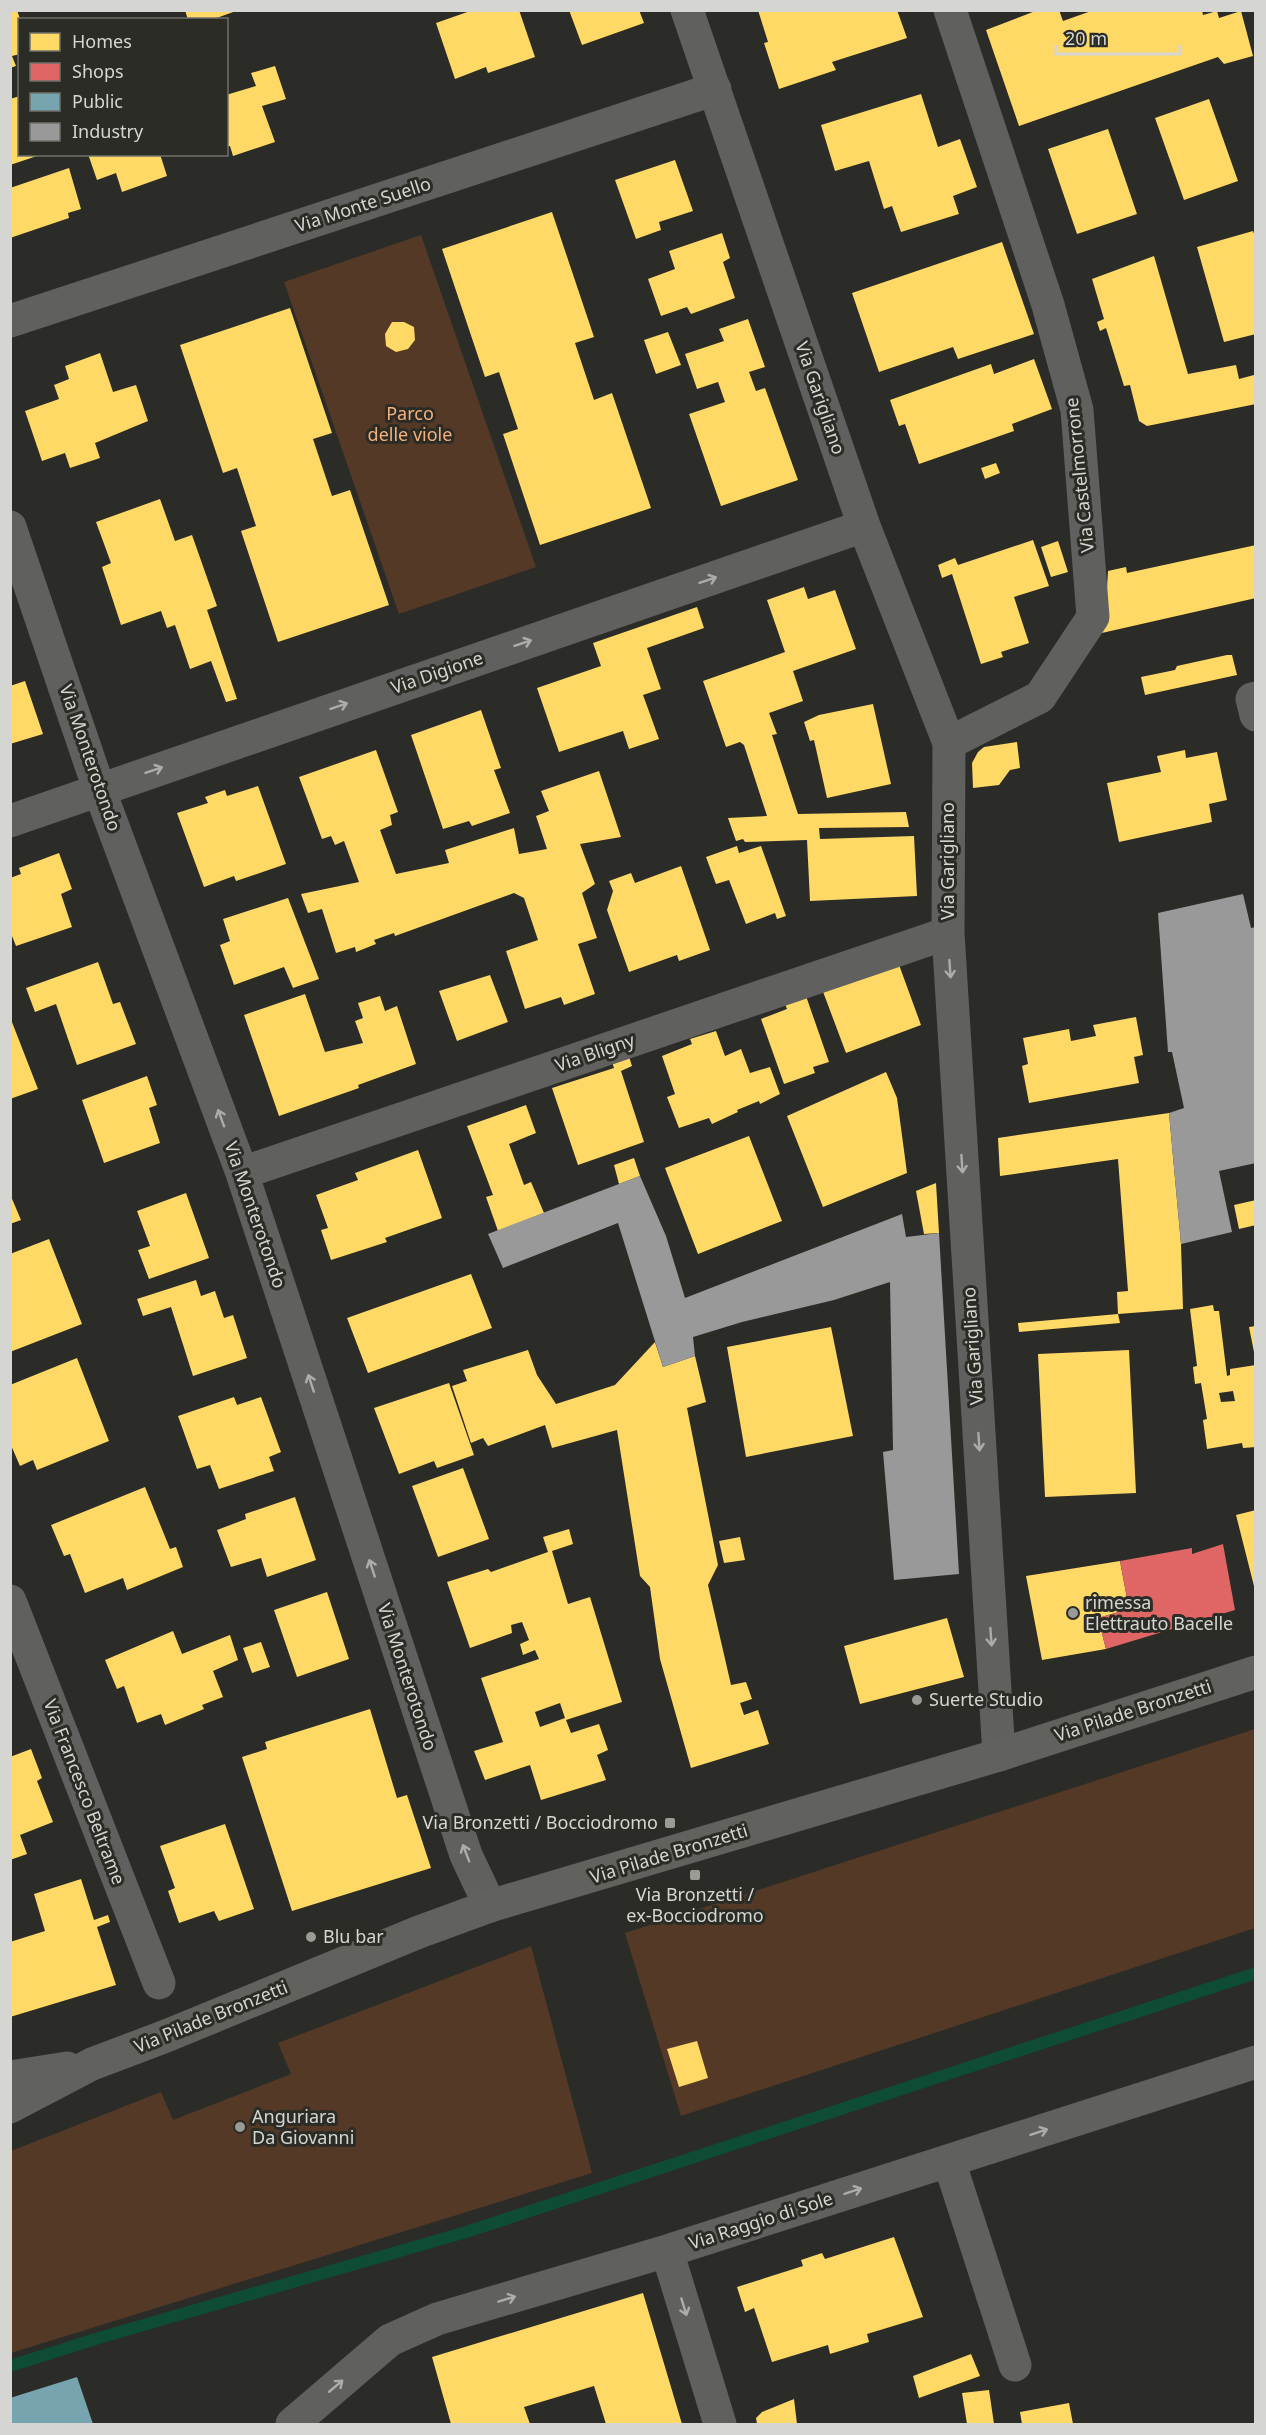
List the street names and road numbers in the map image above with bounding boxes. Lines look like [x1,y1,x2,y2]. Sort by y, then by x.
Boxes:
street label: Via Monte Suello [292,171,434,237]
street label: Via Garigliano [790,338,851,457]
street label: Via Castelmorrone [1059,396,1099,554]
street label: Via Digione [387,645,486,699]
street label: Via Monterotondo [55,681,127,834]
street label: Via Garigliano [935,802,959,920]
street label: Via Bligny [552,1027,638,1077]
street label: Via Monterotondo [220,1138,292,1291]
street label: Via Garigliano [956,1286,988,1406]
street label: Via Monterotondo [373,1600,443,1753]
street label: Via Pilade Bronzetti [1051,1673,1214,1747]
street label: Via Francesco Beltrame [38,1696,131,1888]
street label: Via Pilade Bronzetti [587,1818,750,1888]
street label: Via Pilade Bronzetti [130,1974,291,2058]
street label: Via Raggio di Sole [686,2185,836,2255]

